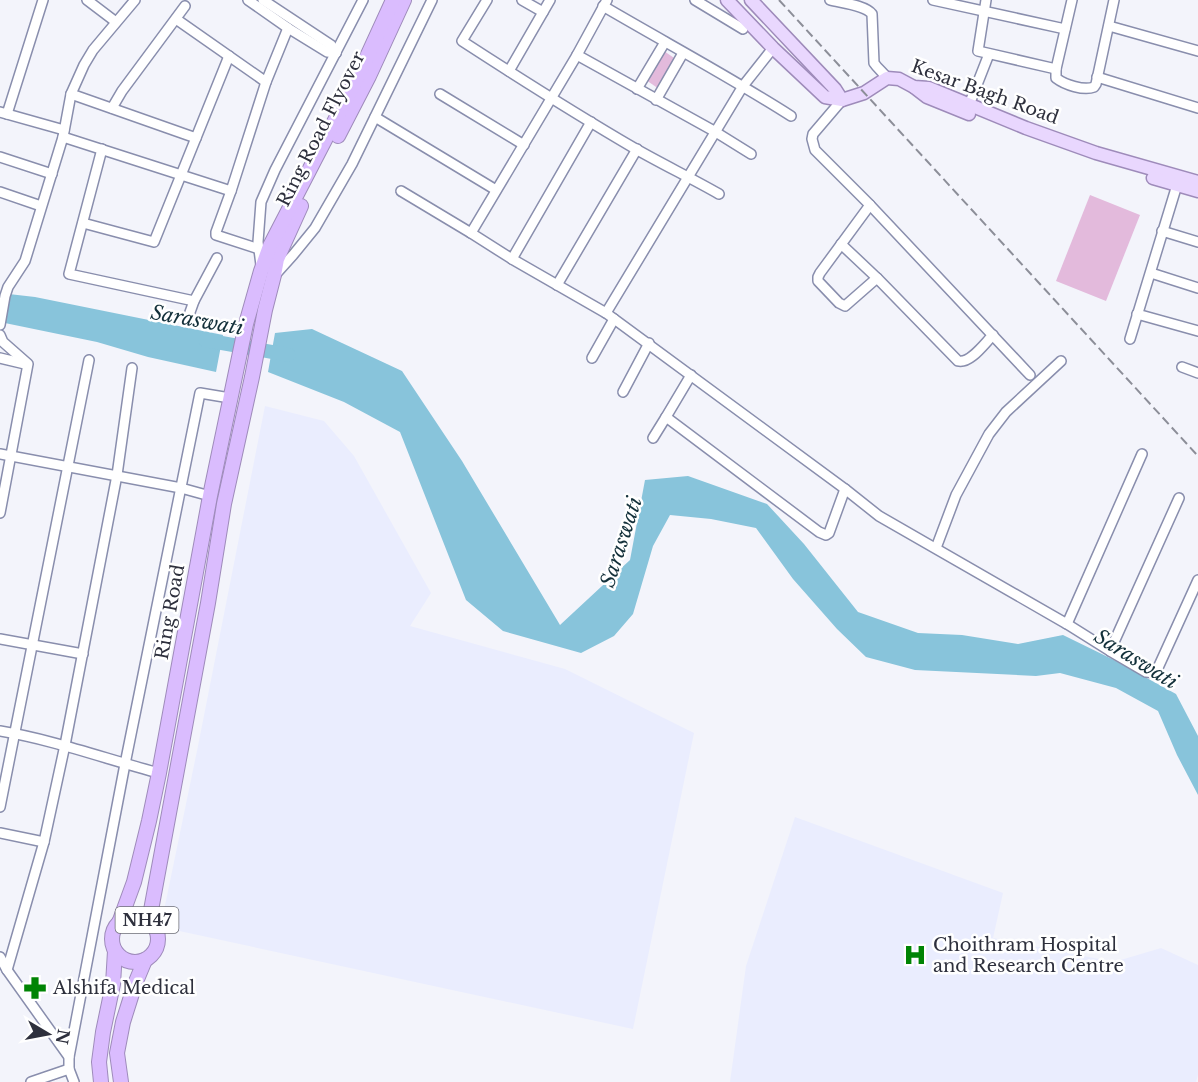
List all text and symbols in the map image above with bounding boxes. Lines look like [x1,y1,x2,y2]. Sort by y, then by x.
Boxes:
street label: Ring Road Flyover [272,47,370,210]
street label: Kesar Bagh Road [908,55,1062,129]
water label: Saraswati [149,300,245,340]
water label: Saraswati [595,494,647,590]
street label: Ring Road [151,563,189,661]
water label: Saraswati [1090,624,1182,694]
road number: NH47 [116,907,178,933]
place label: Choithram Hospital and Research Centre [933,934,1124,977]
hospital icon: Choithram Hospital and Research Centre [902,942,928,968]
pharmacy icon: Alshifa Medical [22,975,48,1001]
place label: Alshifa Medical [52,977,195,999]
north arrow [18,1004,78,1064]
text: N [52,1027,74,1046]

